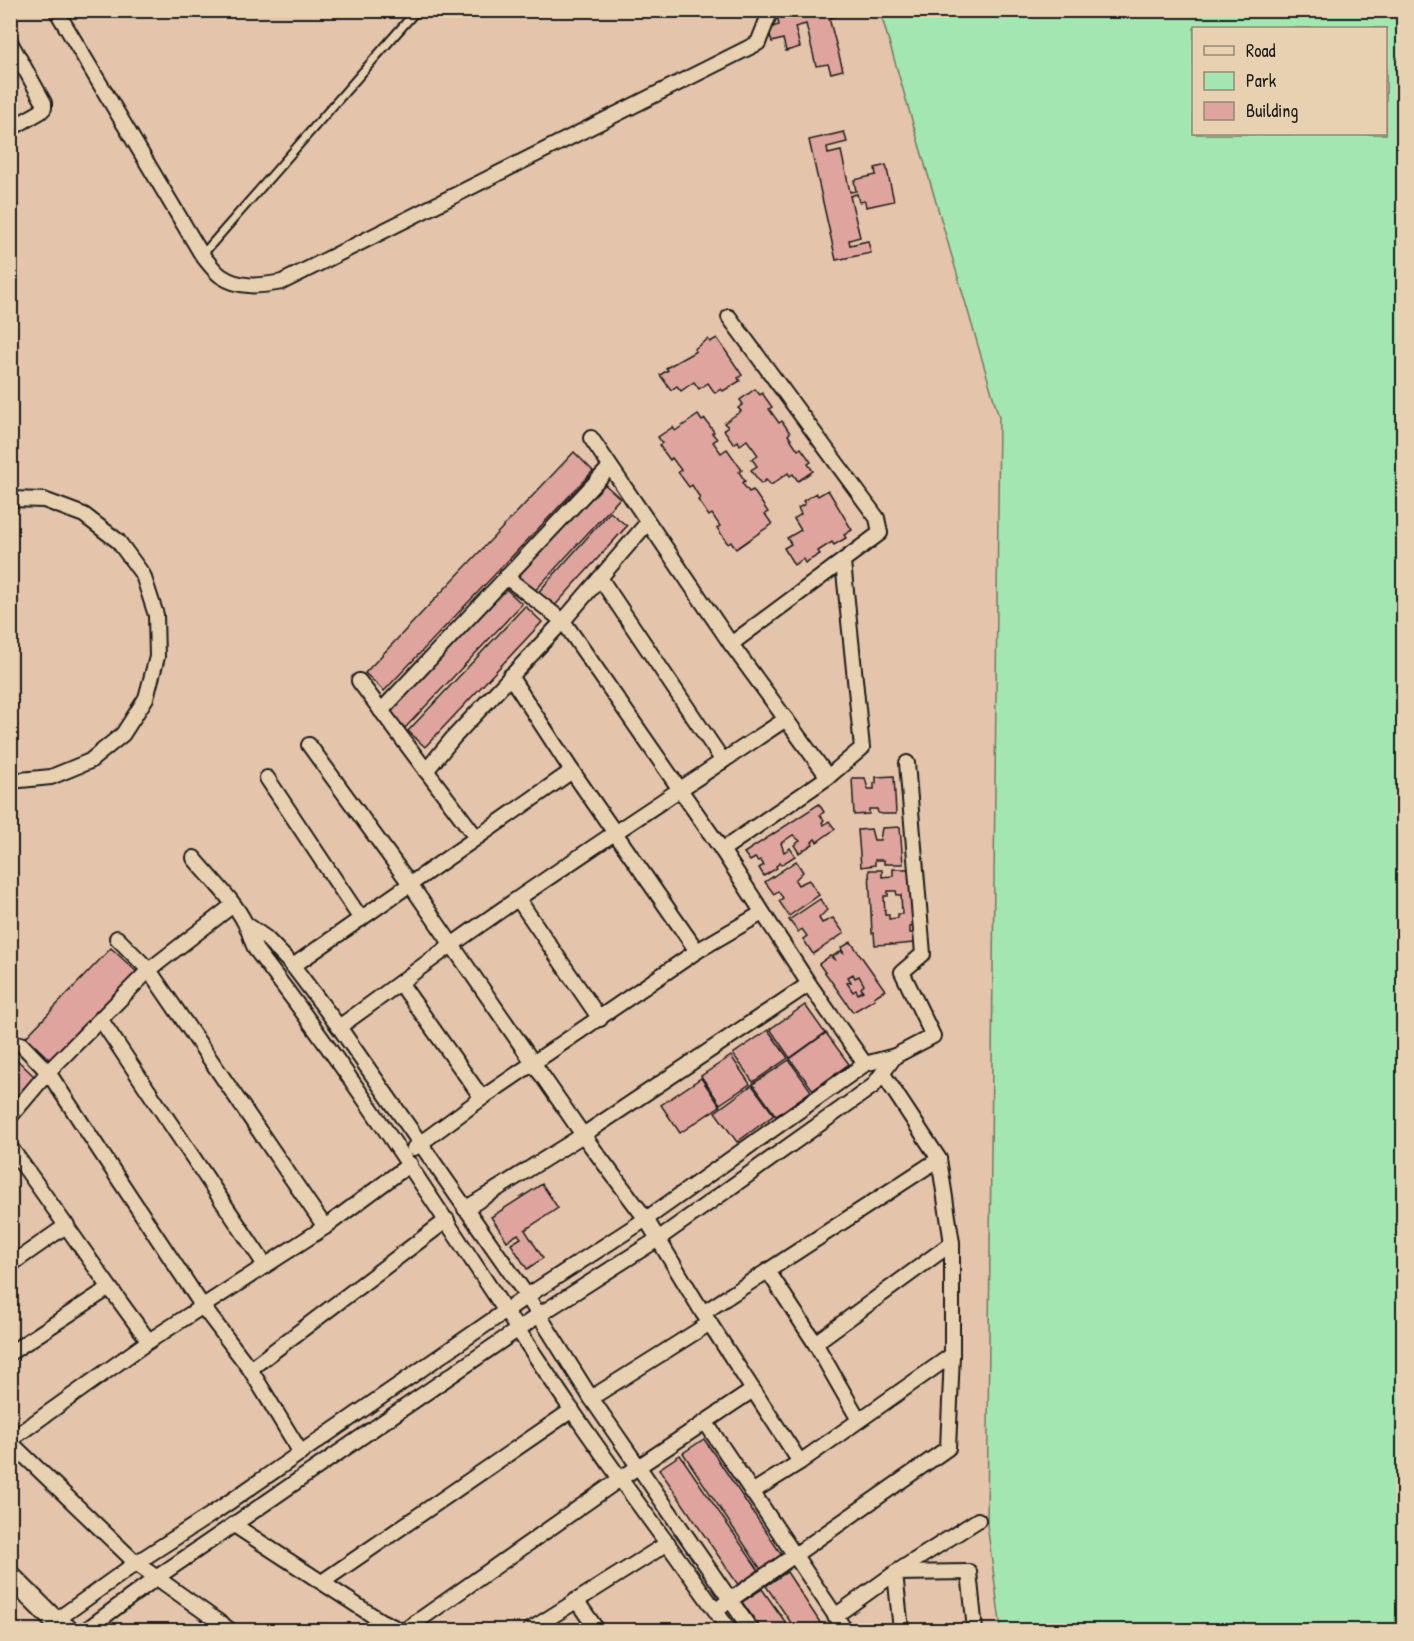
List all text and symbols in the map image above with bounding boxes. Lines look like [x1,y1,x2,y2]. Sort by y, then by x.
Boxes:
legend [1192,27,1387,135]
text: Road [1246,38,1276,63]
text: Park [1246,68,1277,93]
text: Building [1246,98,1298,123]

